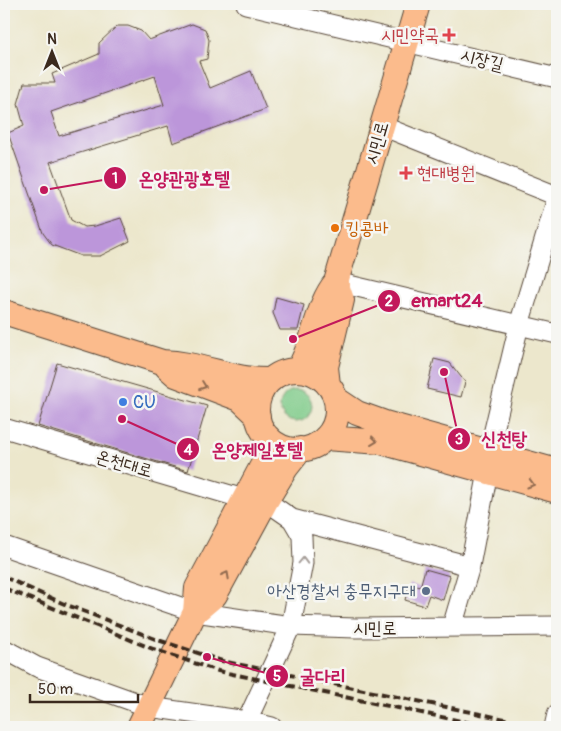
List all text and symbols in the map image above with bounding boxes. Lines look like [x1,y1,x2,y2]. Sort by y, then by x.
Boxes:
place label: 시민약국 [381,24,439,47]
north arrow [28,28,78,78]
marker: 시민약국 [443,29,455,41]
text: N [47,31,57,48]
street label: 시장길 [458,44,506,77]
street label: 시민로 [360,119,394,167]
callout: 온양관광호텔 [103,161,240,195]
place label: 현대병원 [417,162,475,185]
marker: 현대병원 [399,166,413,180]
text: 온양관광호텔 [138,167,231,191]
text: 1 [112,169,118,188]
place label: 킹콩바 [345,217,389,240]
marker: 킹콩바 [329,222,341,234]
callout: emart24 [376,284,492,318]
text: emart24 [411,289,482,313]
text: 2 [385,292,393,311]
one-way arrow [199,380,207,390]
place label: CU [133,391,156,414]
marker: CU [117,396,129,408]
callout: 신천탕 [446,422,537,456]
text: 신천탕 [481,427,528,451]
text: 3 [455,430,463,449]
callout: 온양제일호텔 [176,432,312,466]
one-way arrow [369,436,378,446]
text: 온양제일호텔 [211,438,304,462]
text: 4 [184,441,193,460]
street label: 온천대로 [93,445,155,483]
one-way arrow [526,478,534,488]
one-way arrow [297,557,308,565]
one-way arrow [219,571,229,580]
place label: 아산경찰서 충무지구대 [267,580,416,603]
marker: 아산경찰서 충무지구대 [420,585,432,597]
street label: 시민로 [353,617,397,640]
callout: 굴다리 [265,659,356,693]
text: 굴다리 [300,665,346,689]
text: 5 [273,667,281,686]
scale bar [30,671,138,703]
text: 50 m [38,680,73,699]

